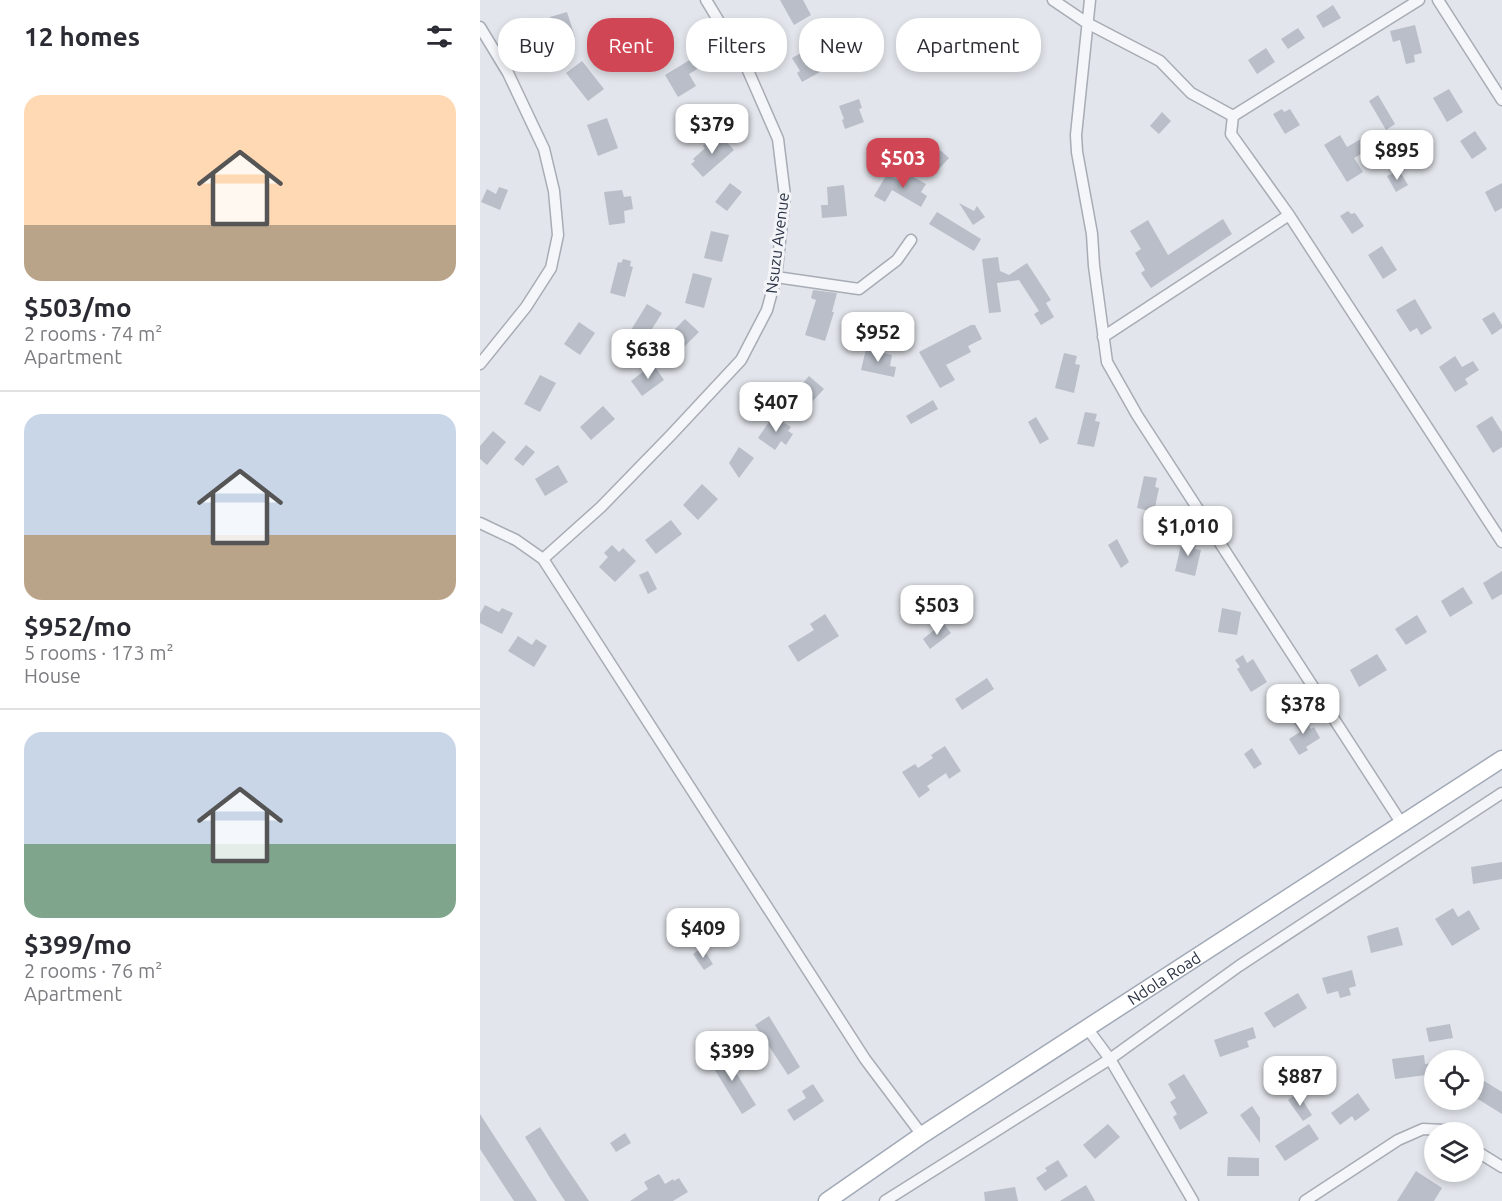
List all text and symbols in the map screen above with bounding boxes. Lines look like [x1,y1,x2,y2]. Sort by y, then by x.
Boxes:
chip: Buy [498,18,575,72]
chip: Rent [587,18,674,72]
chip: Filters [686,18,787,72]
chip: New [799,18,884,72]
chip: Apartment [896,18,1041,72]
icon: filters [423,20,456,53]
text: 12 homes [24,22,140,51]
pin: $379 [676,104,748,155]
text: $379 [689,112,735,135]
pin: $895 [1361,130,1433,181]
icon: home [186,134,294,242]
pin: $503 [867,138,939,189]
text: $895 [1374,138,1420,161]
text: $503 [880,146,926,169]
street label: Nsuzu Avenue [762,191,792,295]
text: $503/mo [24,293,132,322]
pin: $952 [842,312,914,363]
text: $952 [855,320,901,343]
text: 2 rooms · 74 m² [24,322,162,345]
pin: $638 [612,329,684,380]
text: $638 [625,337,671,360]
text: Apartment [24,345,122,368]
pin: $407 [740,382,812,433]
text: $407 [753,390,799,413]
icon: home [186,453,294,561]
pin: $1,010 [1139,506,1237,557]
text: $1,010 [1157,514,1219,537]
pin: $503 [901,585,973,636]
text: $503 [914,593,960,616]
text: $952/mo [24,612,132,641]
text: 5 rooms · 173 m² [24,641,174,664]
text: House [24,664,81,687]
pin: $378 [1267,684,1339,735]
text: $378 [1280,692,1326,715]
icon: home [186,771,294,879]
pin: $409 [667,908,739,959]
text: $409 [680,916,726,939]
text: $399/mo [24,930,132,959]
street label: Ndola Road [1124,948,1204,1008]
text: 2 rooms · 76 m² [24,959,162,982]
text: Apartment [24,982,122,1005]
pin: $399 [696,1031,768,1082]
text: $399 [709,1039,755,1062]
map controls [1424,1050,1484,1182]
button: locate [1424,1050,1484,1110]
pin: $887 [1264,1056,1336,1107]
text: $887 [1277,1064,1323,1087]
button: layers [1424,1122,1484,1182]

